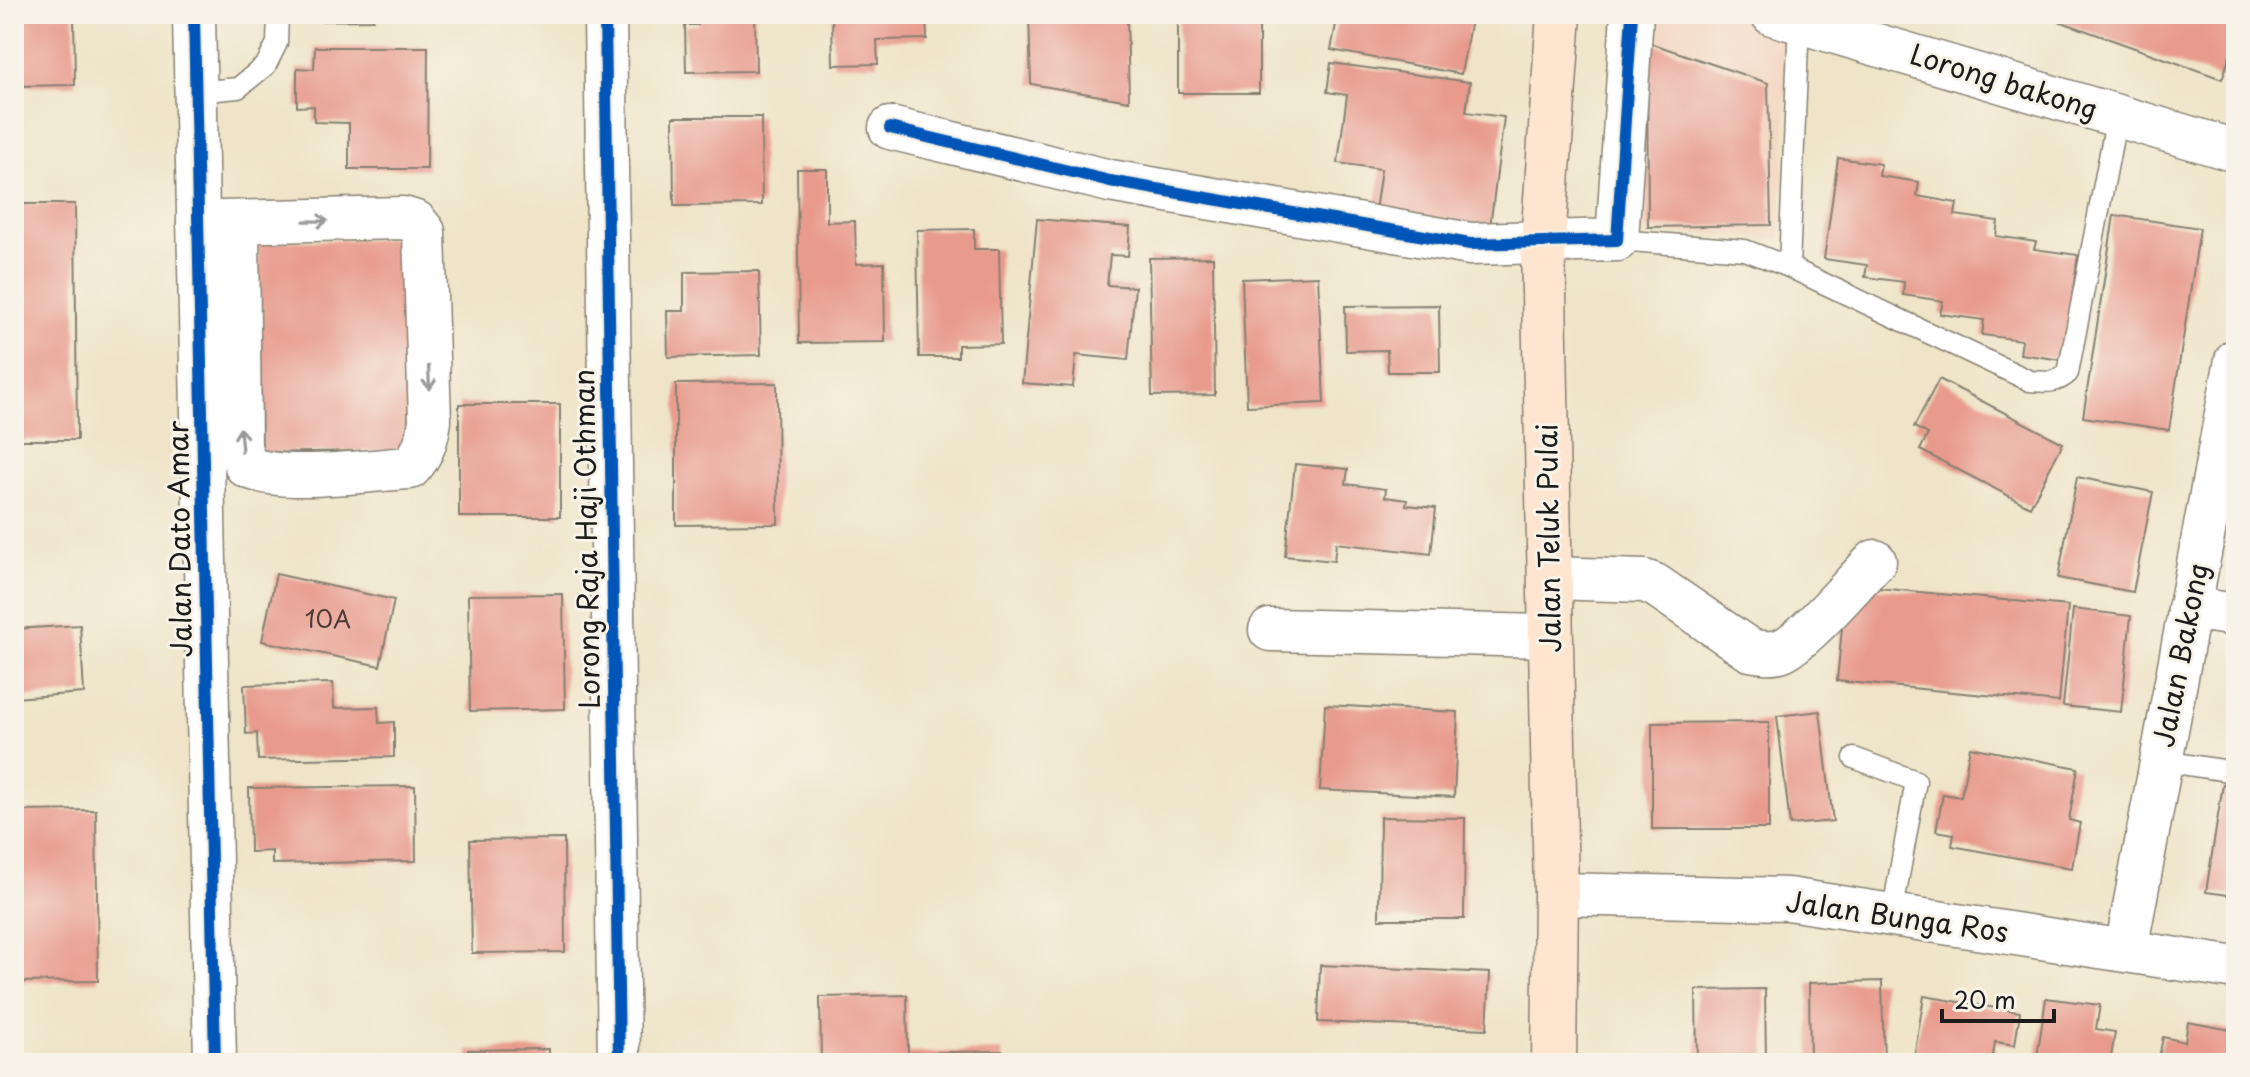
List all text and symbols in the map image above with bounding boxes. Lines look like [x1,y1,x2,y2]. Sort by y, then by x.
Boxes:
street label: Lorong bakong [1905,32,2104,130]
one-way arrow [302,213,329,228]
one-way arrow [421,364,436,391]
street label: Lorong Raja Haji Othman [561,369,610,709]
street label: Jalan Dato Amar [155,420,202,658]
street label: Jalan Teluk Pulai [1524,423,1571,653]
one-way arrow [233,427,248,454]
street label: Jalan Bakong [2141,559,2218,751]
house number: 10A [305,600,351,636]
street label: Jalan Bunga Ros [1783,879,2011,952]
scale bar [1942,973,2054,1023]
text: 20 m [1954,981,2016,1017]

